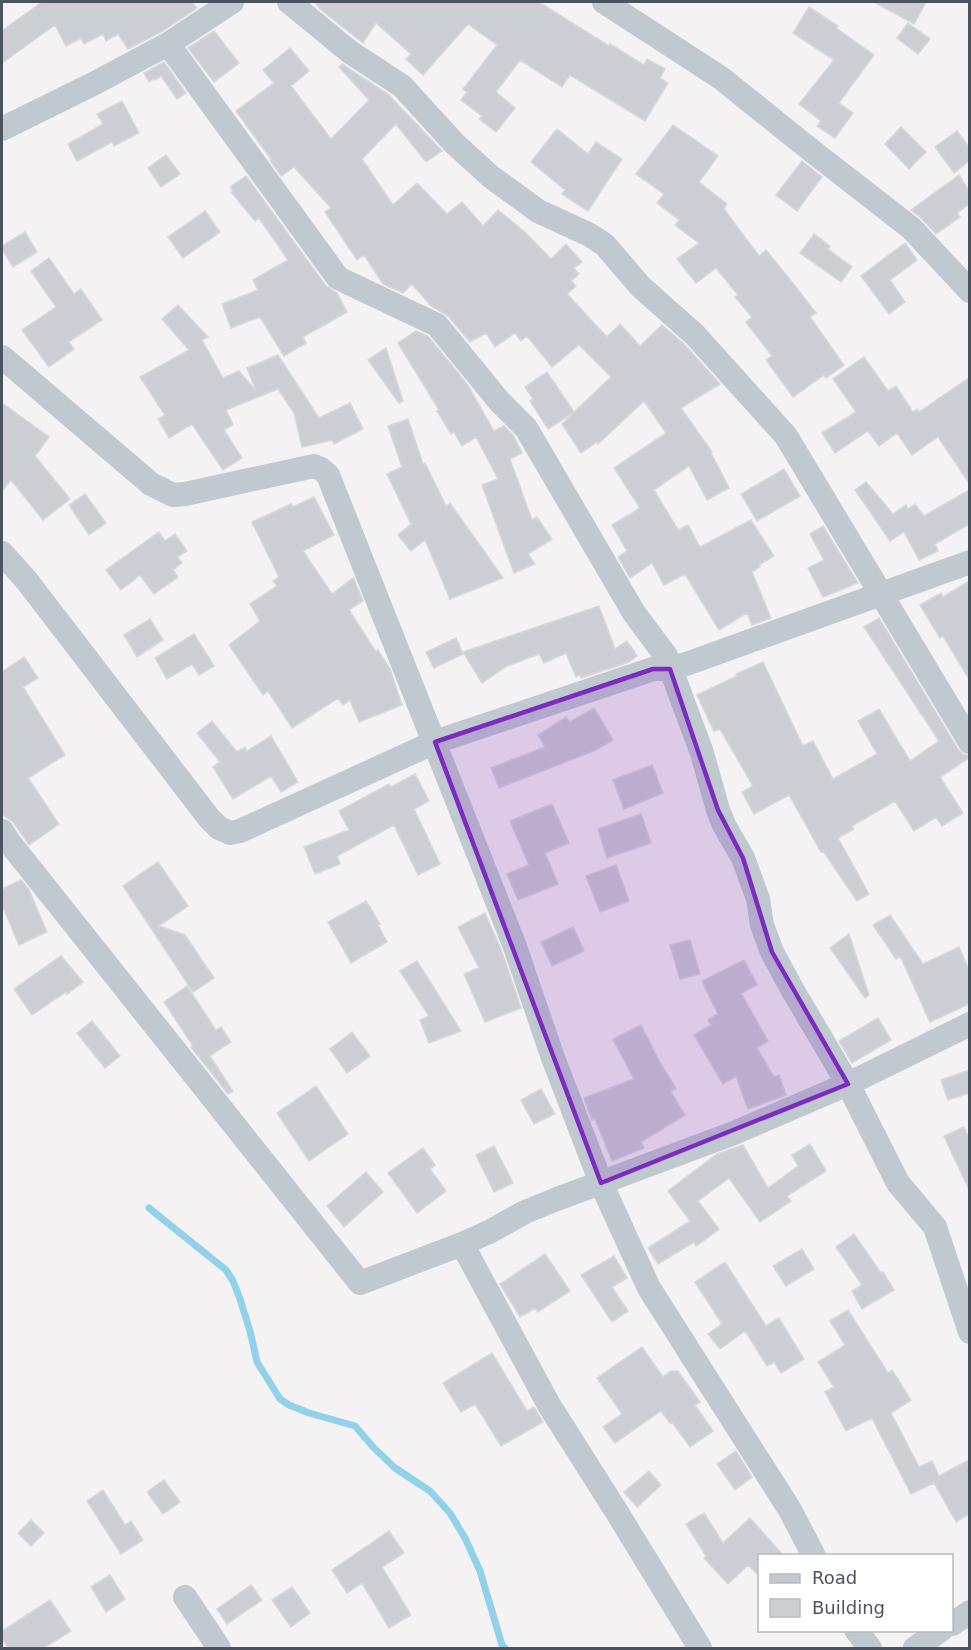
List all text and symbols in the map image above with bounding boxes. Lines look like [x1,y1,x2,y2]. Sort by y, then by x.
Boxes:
legend [758,1554,953,1632]
text: Road [812,1567,857,1588]
text: Building [812,1597,885,1618]

